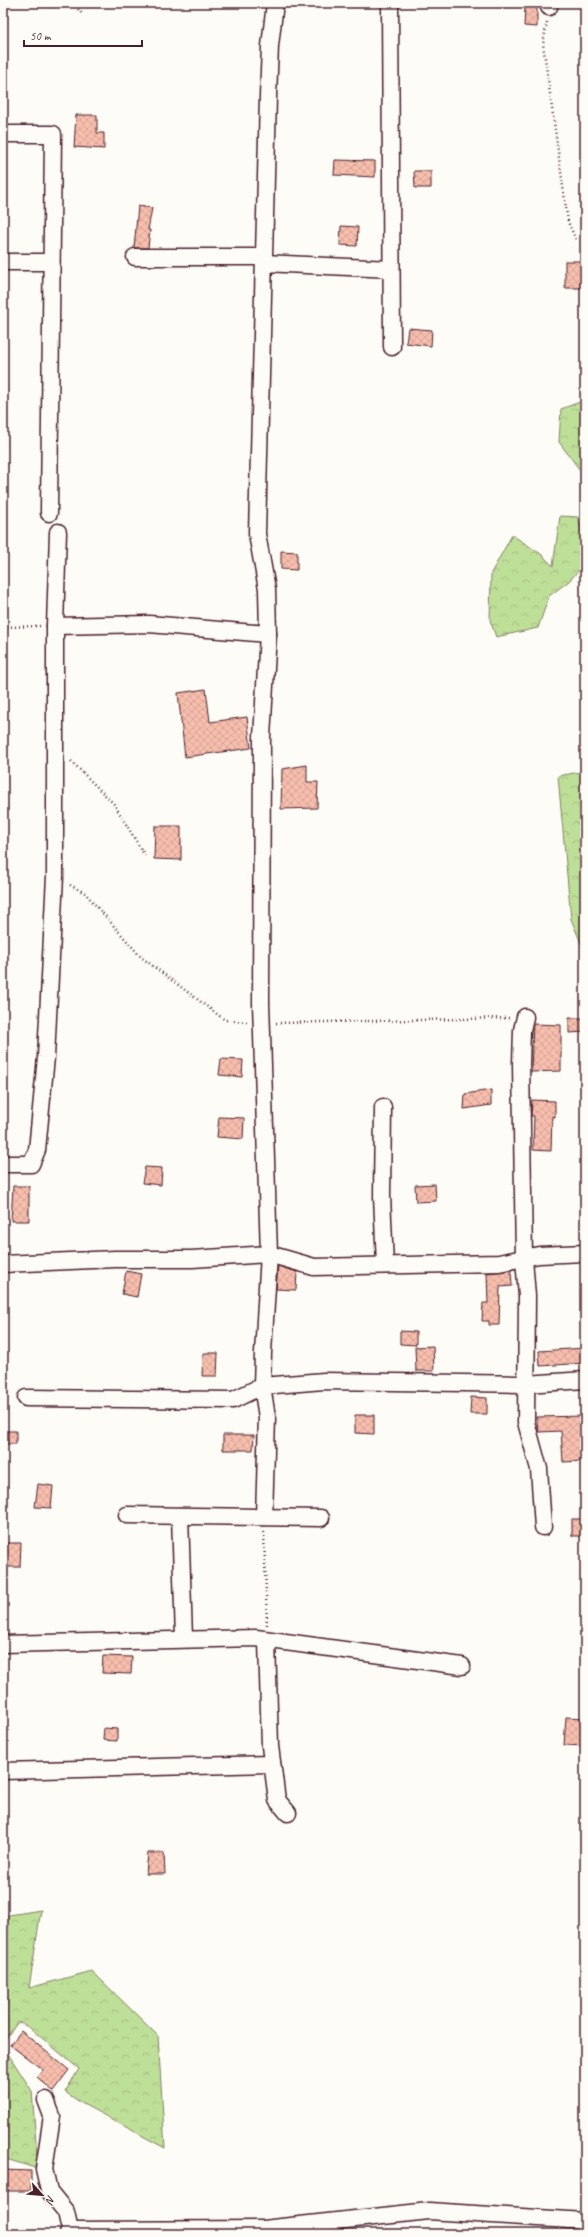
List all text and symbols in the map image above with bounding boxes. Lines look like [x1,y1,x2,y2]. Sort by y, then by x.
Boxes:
scale bar [24,22,142,48]
text: 50 m [30,28,52,44]
north arrow [22,2175,62,2215]
text: N [42,2193,59,2208]

